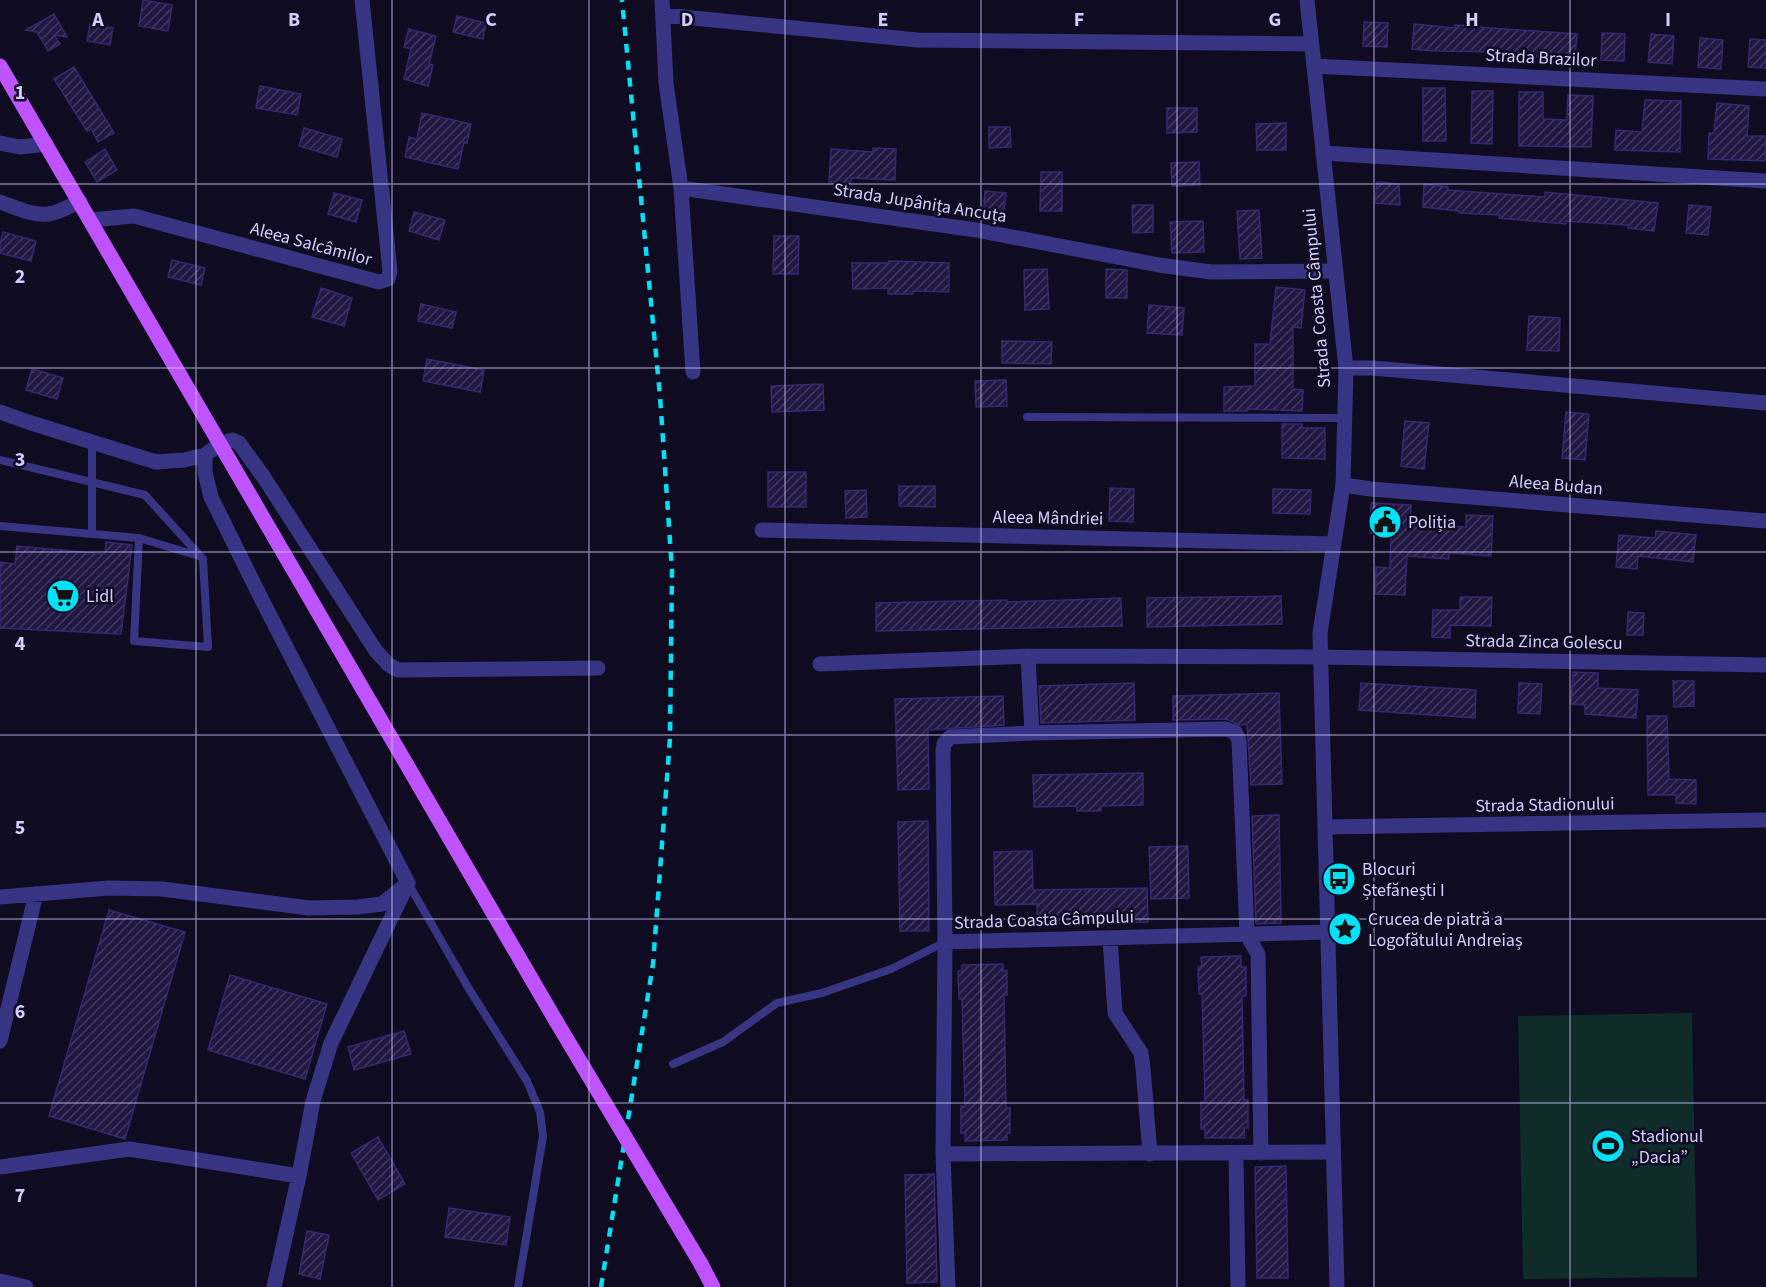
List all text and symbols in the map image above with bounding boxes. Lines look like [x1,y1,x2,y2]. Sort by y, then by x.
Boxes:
text: A [91,6,104,34]
text: B [288,6,300,34]
text: C [485,6,497,34]
text: D [681,6,693,34]
text: E [878,6,888,34]
text: F [1074,6,1084,34]
text: G [1269,6,1281,34]
text: H [1465,6,1479,34]
text: I [1665,6,1671,34]
street label: Strada Brazilor [1485,43,1598,73]
text: 1 [15,79,25,107]
street label: Strada Jupânița Ancuța [832,177,1008,229]
street label: Strada Coasta Câmpului [1297,207,1337,389]
street label: Aleea Salcâmilor [247,216,375,272]
text: 2 [15,263,25,291]
text: 3 [15,446,25,474]
street label: Aleea Budan [1508,468,1604,502]
public building icon: Poliția [1367,504,1403,540]
street label: Aleea Mândriei [992,505,1104,531]
place label: Poliția [1408,510,1456,535]
supermarket icon: Lidl [45,578,81,614]
place label: Lidl [86,584,114,609]
street label: Strada Zinca Golescu [1465,628,1623,656]
text: 4 [15,630,26,658]
street label: Strada Stadionului [1475,791,1615,819]
text: 5 [15,814,25,842]
place label: Blocuri Ștefănești I [1362,857,1445,903]
bus stop icon: Blocuri Ștefănești I [1321,861,1357,897]
street label: Strada Coasta Câmpului [954,904,1134,936]
place label: Crucea de piatră a Logofătului Andreiaș [1368,907,1523,953]
place icon: Crucea de piatră a Logofătului Andreiaș [1327,911,1363,947]
text: 6 [15,998,25,1026]
place label: Stadionul „Dacia” [1631,1124,1703,1170]
sports icon: Stadionul „Dacia” [1590,1128,1626,1164]
text: 7 [15,1182,25,1210]

